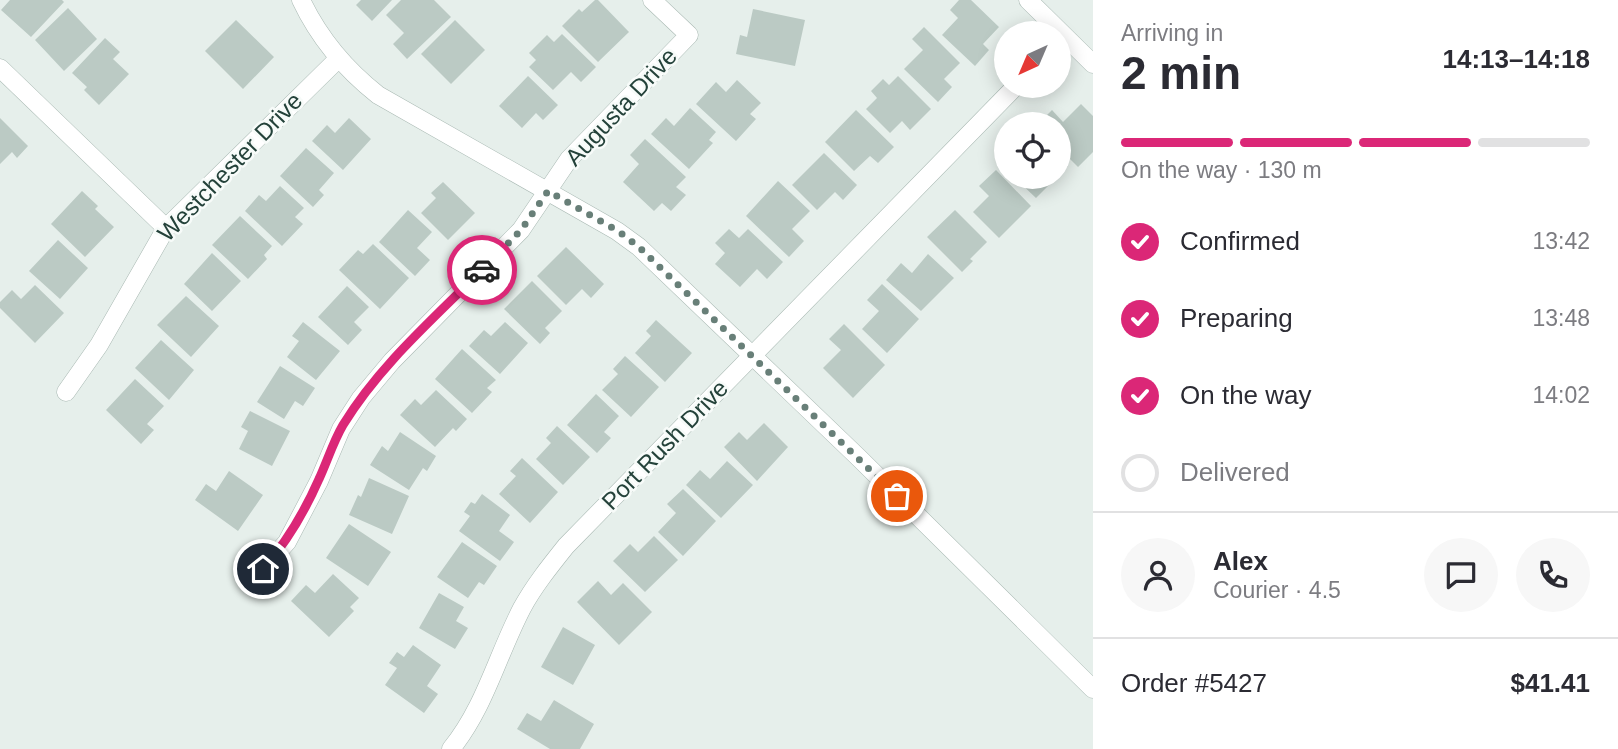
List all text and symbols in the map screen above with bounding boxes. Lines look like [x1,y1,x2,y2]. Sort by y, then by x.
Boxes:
text: Arriving in [1121,20,1223,46]
north arrow [994,21,1071,98]
map controls [994,21,1071,189]
street label: Augusta Drive [559,42,682,171]
text: 14:13–14:18 [1443,44,1590,74]
text: 2 min [1121,47,1241,99]
street label: Westchester Drive [152,87,307,246]
button: locate [994,112,1071,189]
text: On the way · 130 m [1121,157,1322,183]
icon: check [1121,223,1159,261]
text: Confirmed [1180,226,1300,256]
text: 13:42 [1532,228,1590,254]
courier [447,235,517,305]
icon: car [463,251,501,289]
icon: check [1121,300,1159,338]
text: Preparing [1180,303,1293,333]
text: 13:48 [1532,305,1590,331]
street label: Port Rush Drive [596,374,733,515]
icon: check [1121,377,1159,415]
text: On the way [1180,380,1312,410]
text: 14:02 [1532,382,1590,408]
text: Delivered [1180,457,1290,487]
pin [867,466,927,526]
icon: bag [878,477,916,515]
button: person [1121,538,1195,612]
button: chat [1424,538,1498,612]
button: phone [1516,538,1590,612]
pin [233,539,293,599]
text: Alex [1213,546,1268,576]
icon: home [244,550,282,588]
text: Courier · 4.5 [1213,577,1341,603]
text: Order #5427 [1121,668,1267,698]
text: $41.41 [1510,668,1590,698]

